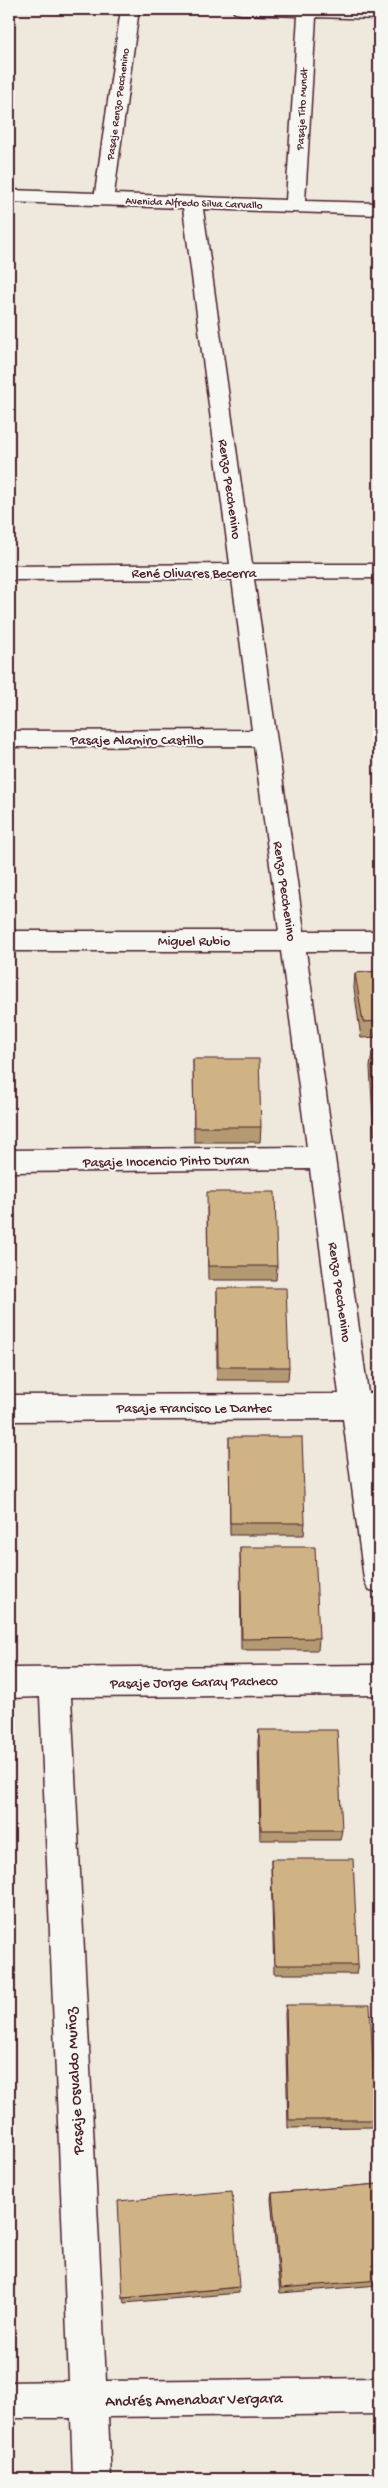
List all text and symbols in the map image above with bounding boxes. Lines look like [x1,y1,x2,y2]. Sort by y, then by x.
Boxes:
street label: Pasaje Renzo Pecchenino [105,47,133,162]
street label: Pasaje Tito Mundt [295,66,311,151]
street label: Avenida Alfredo Silva Carvallo [125,195,263,212]
street label: Renzo Pecchenino [213,438,244,540]
street label: René Olivares Becerra [132,566,258,583]
street label: Pasaje Alamiro Castillo [69,733,204,750]
street label: Renzo Pecchenino [268,840,299,942]
street label: Miguel Rubio [158,934,230,951]
street label: Pasaje Inocencio Pinto Duran [82,1153,250,1172]
street label: Renzo Pecchenino [323,1241,354,1343]
street label: Pasaje Francisco Le Dantec [116,1401,273,1418]
street label: Pasaje Jorge Garay Pacheco [109,1674,278,1693]
street label: Pasaje Osvaldo Muñoz [63,2006,90,2156]
street label: Andrés Amenabar Vergara [105,2390,284,2413]

